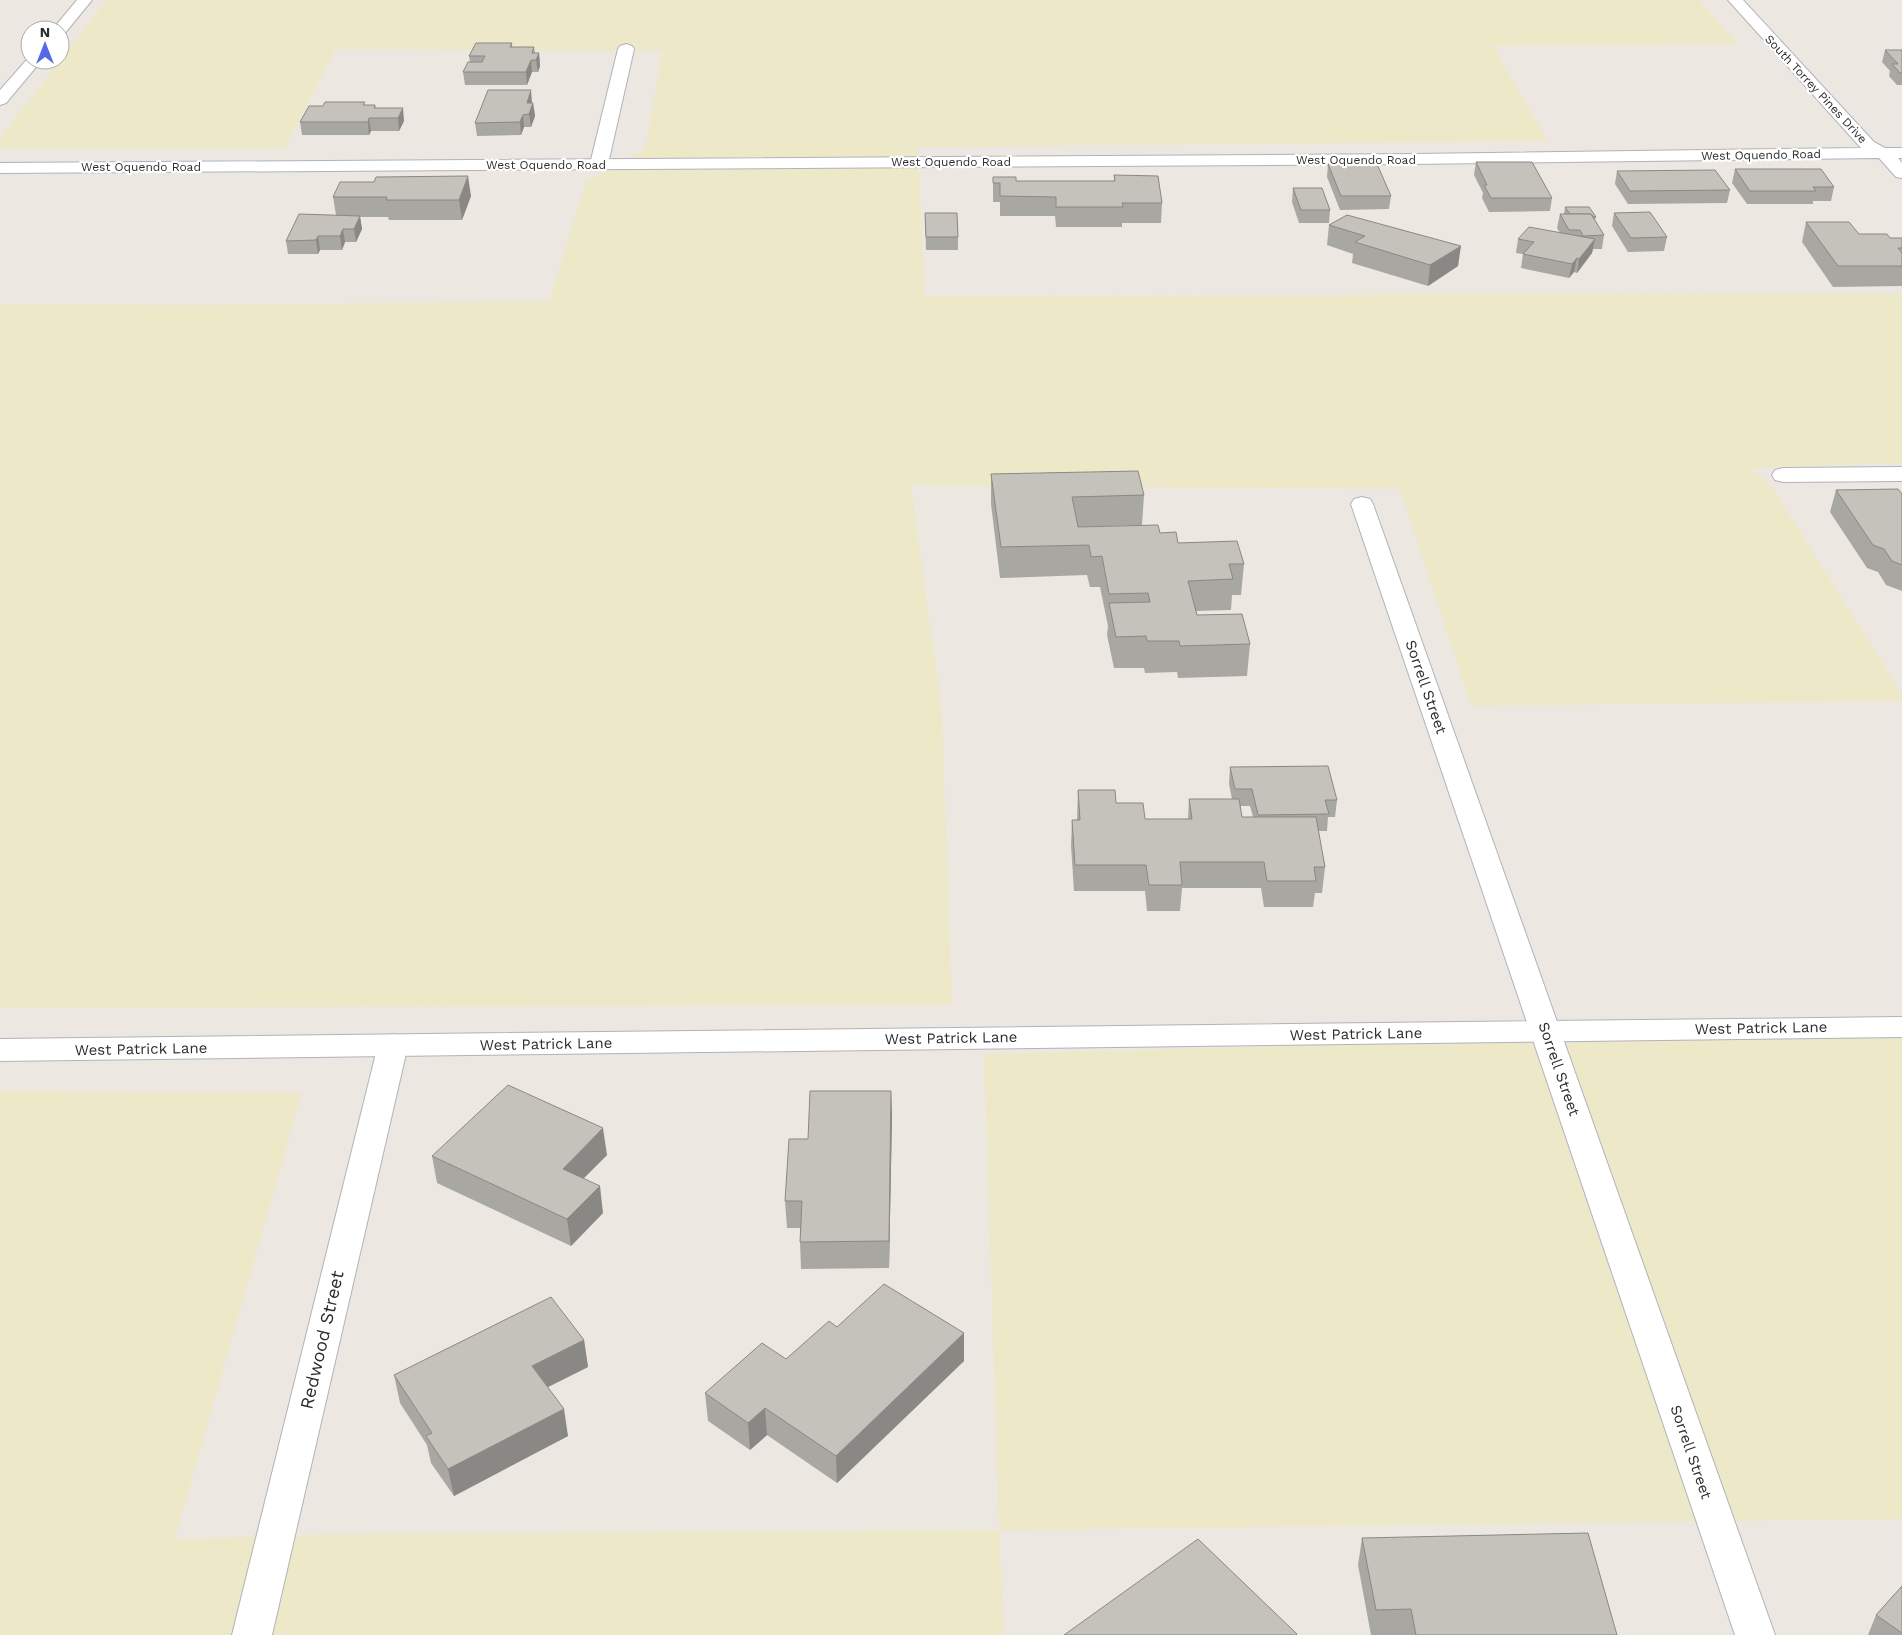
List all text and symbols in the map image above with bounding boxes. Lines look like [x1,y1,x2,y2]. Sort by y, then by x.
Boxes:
north arrow [20,20,70,70]
text: N [40,24,50,40]
street label: South Torrey Pines Drive [1762,32,1870,146]
street label: West Oquendo Road [1701,147,1821,163]
street label: West Oquendo Road [1296,153,1416,167]
street label: West Oquendo Road [891,155,1011,169]
street label: West Oquendo Road [486,158,606,172]
street label: West Oquendo Road [81,160,201,174]
street label: Sorrell Street [1402,638,1451,737]
street label: West Patrick Lane [1695,1018,1827,1038]
street label: Sorrell Street [1535,1020,1584,1119]
street label: West Patrick Lane [1290,1024,1422,1044]
street label: West Patrick Lane [885,1028,1017,1048]
street label: West Patrick Lane [480,1034,612,1054]
street label: West Patrick Lane [75,1039,207,1059]
street label: Redwood Street [295,1268,348,1411]
street label: Sorrell Street [1667,1403,1716,1502]

